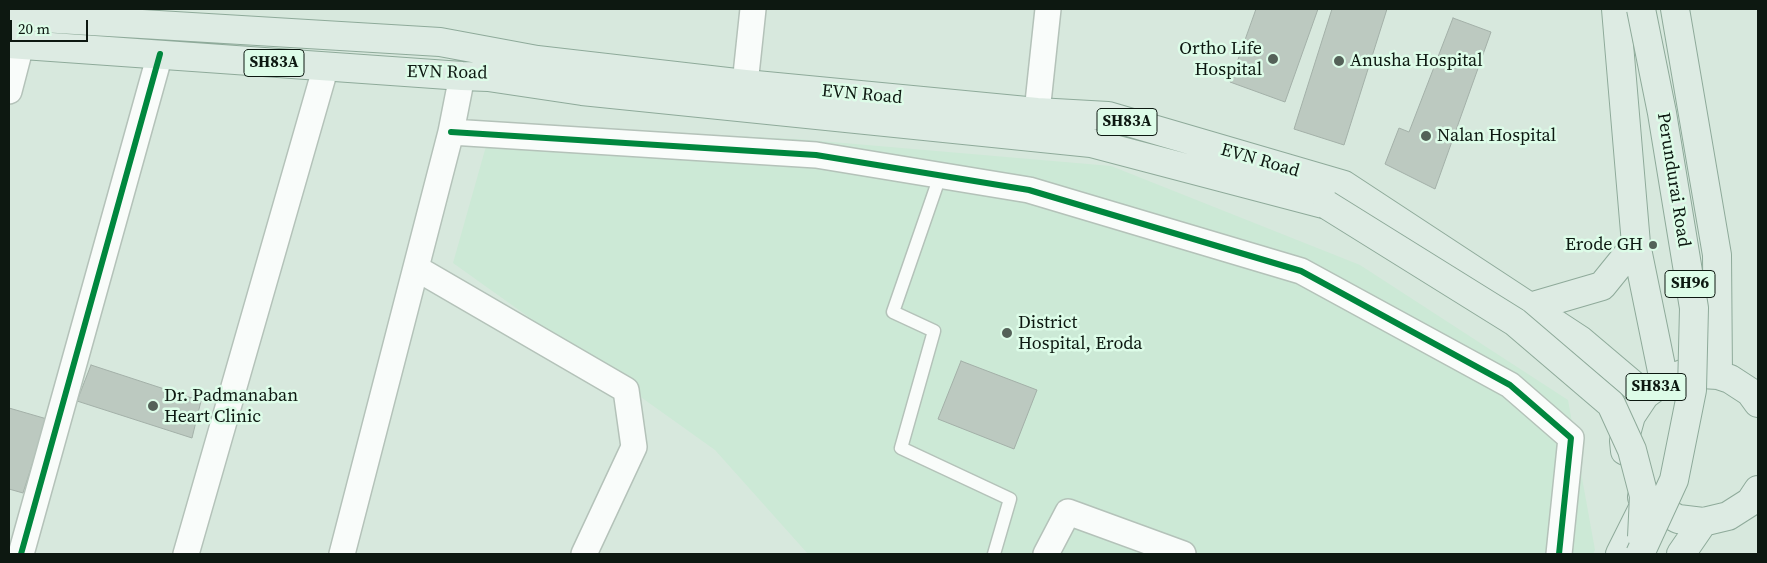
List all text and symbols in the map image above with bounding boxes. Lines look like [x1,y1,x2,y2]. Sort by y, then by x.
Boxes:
scale bar [12,10,90,42]
text: 20 m [18,18,50,39]
place label: Ortho Life Hospital [1179,38,1262,80]
road number: SH83A [244,49,304,76]
place label: Anusha Hospital [1350,50,1483,72]
marker: Ortho Life Hospital [1266,52,1280,66]
marker: Anusha Hospital [1332,54,1346,68]
street label: EVN Road [406,61,488,85]
street label: EVN Road [821,81,903,109]
road number: SH83A [1097,108,1157,136]
street label: Perundurai Road [1652,111,1694,249]
place label: Nalan Hospital [1437,125,1556,147]
marker: Nalan Hospital [1419,129,1433,143]
street label: EVN Road [1218,139,1302,183]
place label: Erode GH [1565,234,1643,256]
marker: Erode GH [1647,239,1659,251]
road number: SH96 [1665,270,1715,298]
place label: District Hospital, Eroda [1018,312,1143,354]
marker: District Hospital, Eroda [1000,326,1014,340]
road number: SH83A [1626,374,1686,401]
place label: Dr. Padmanaban Heart Clinic [164,385,298,428]
marker: Dr. Padmanaban Heart Clinic [146,399,160,413]

